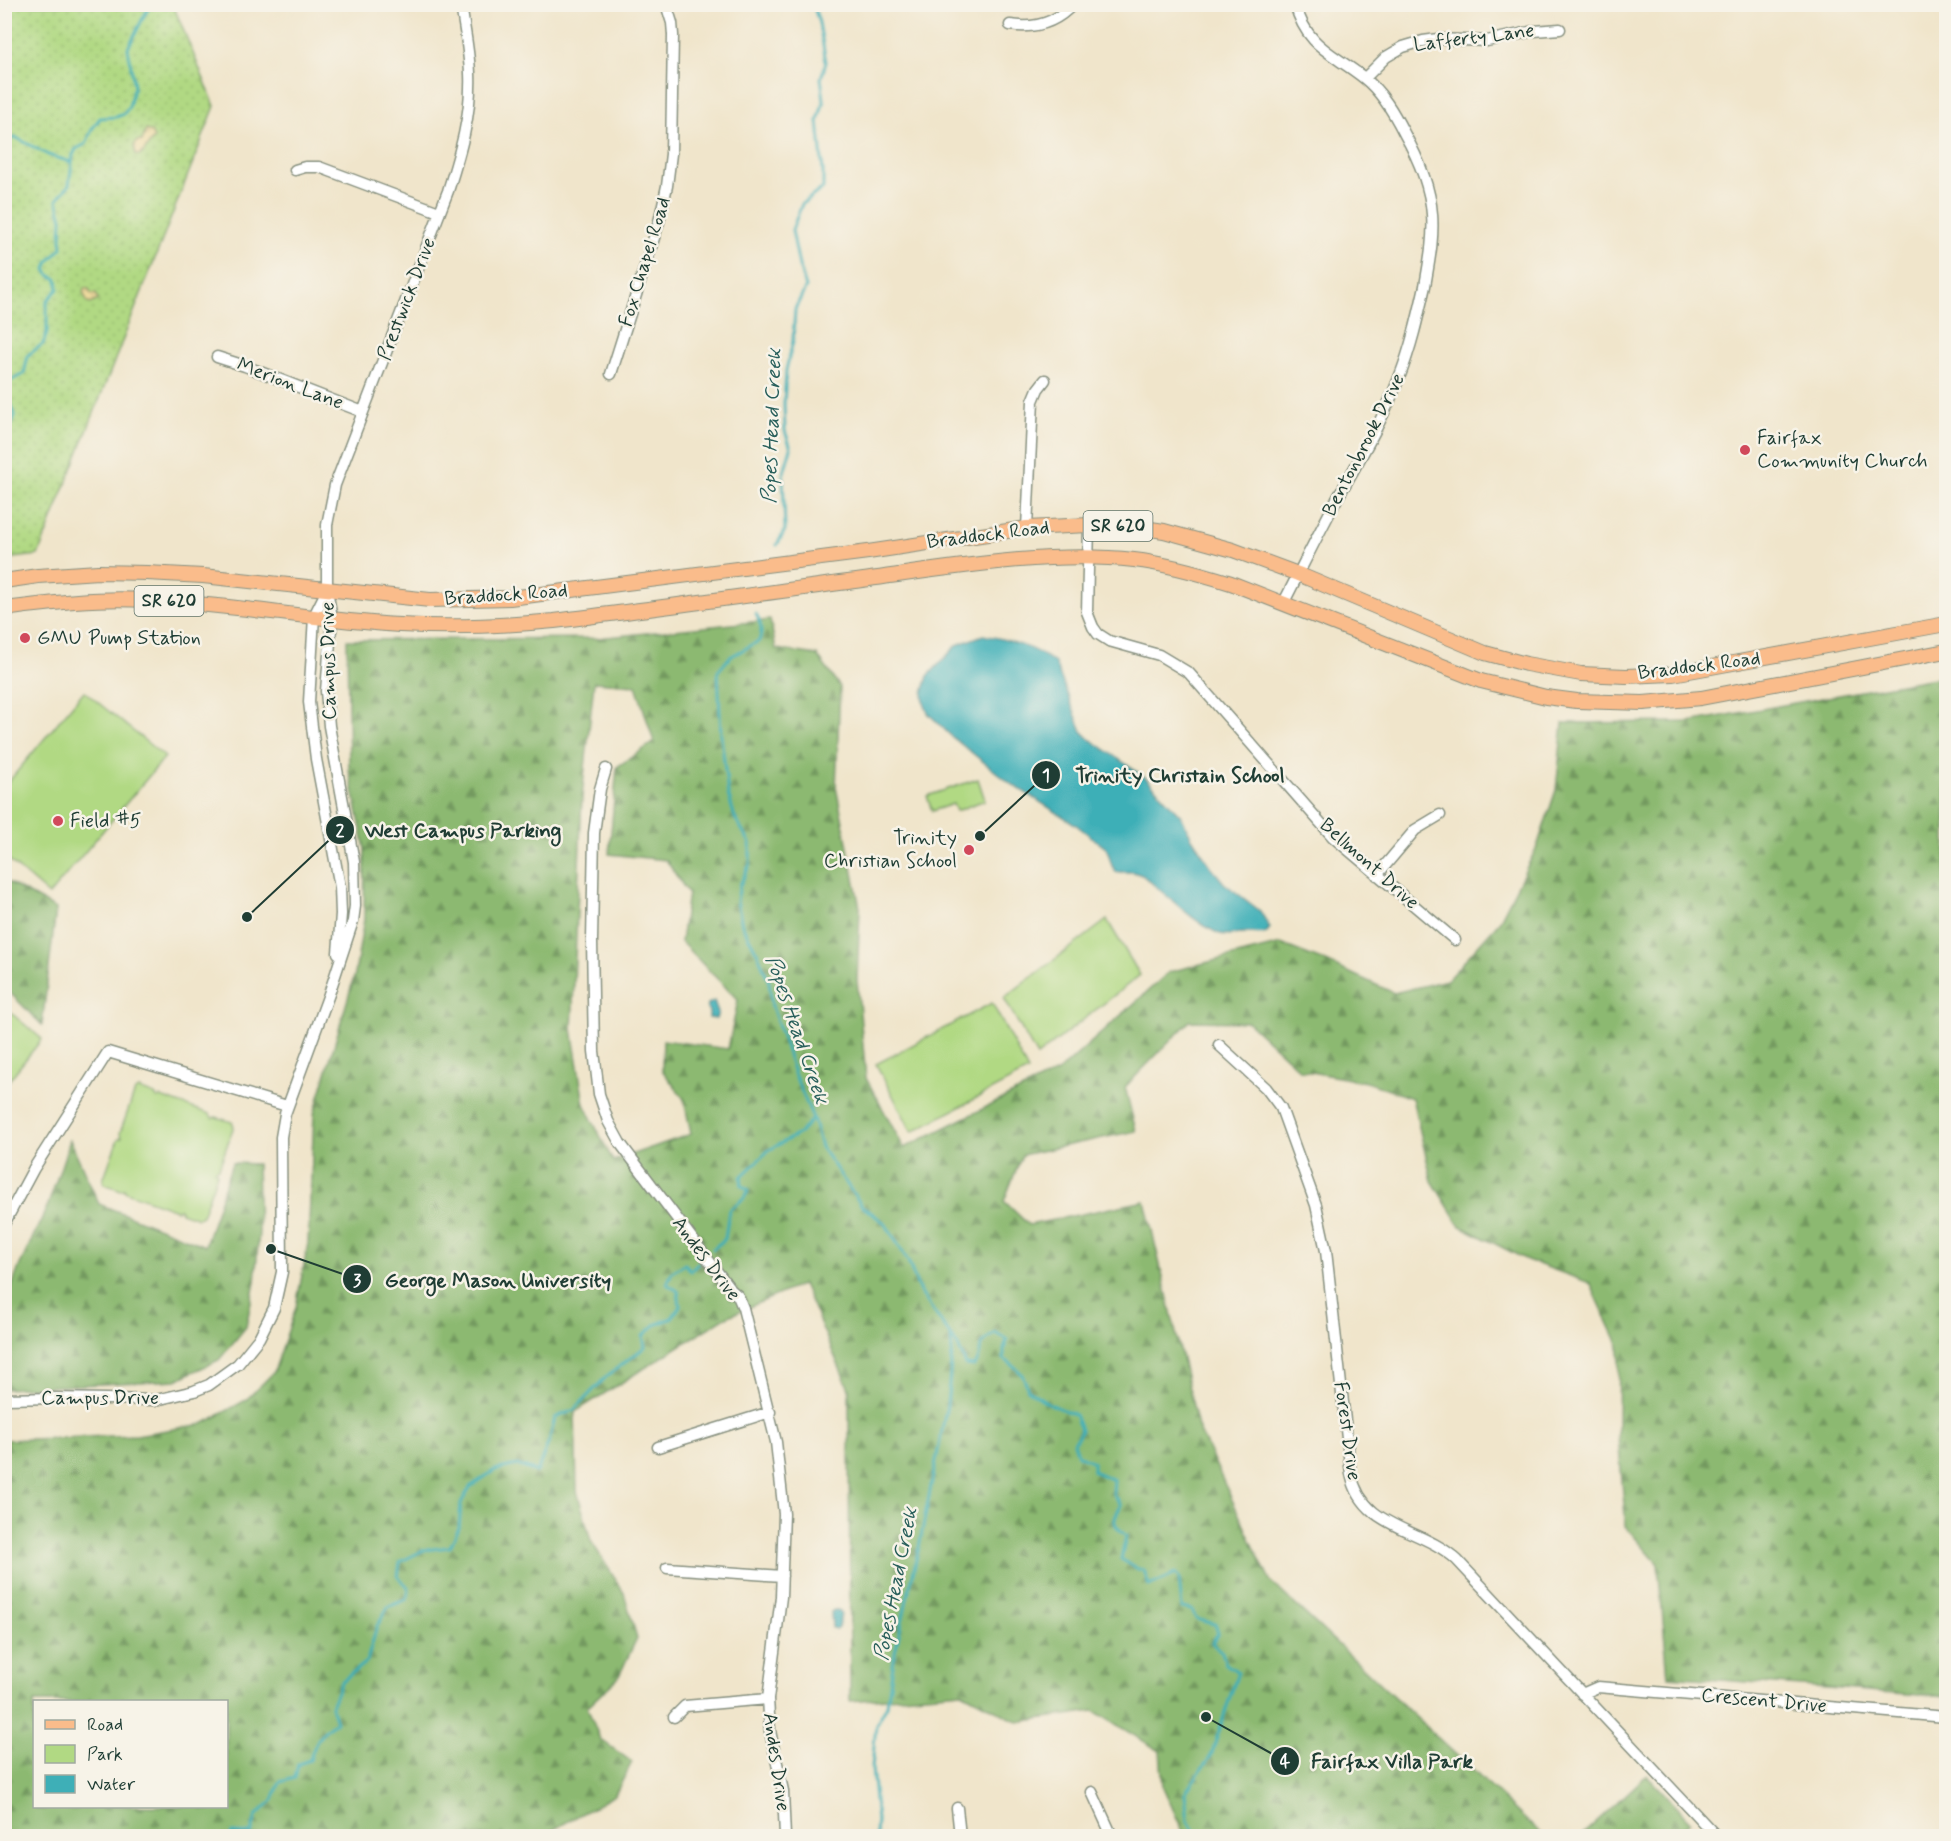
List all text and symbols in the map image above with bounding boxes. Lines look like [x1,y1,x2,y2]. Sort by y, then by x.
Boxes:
street label: Lafferty Lane [1412,17,1536,59]
street label: Fox Chapel Road [612,194,678,330]
street label: Prestwick Drive [371,234,443,364]
water label: Popes Head Creek [755,347,789,504]
street label: Merion Lane [233,351,347,417]
street label: Bentonbrook Drive [1316,369,1412,521]
place label: Fairfax Community Church [1757,425,1928,475]
marker: Fairfax Community Church [1738,443,1752,457]
road number: SR 620 [1084,511,1152,541]
street label: Braddock Road [925,514,1051,556]
street label: Braddock Road [443,577,569,613]
road number: SR 620 [134,586,204,616]
street label: Campus Drive [314,602,344,720]
place label: GMU Pump Station [37,625,201,652]
marker: GMU Pump Station [18,631,32,645]
street label: Braddock Road [1636,645,1762,687]
callout: Trinity Christain School [1031,756,1299,795]
text: Trinity Christain School [1075,762,1285,790]
text: 1 [1042,764,1050,788]
place label: Field #5 [70,808,142,835]
callout: West Campus Parking [325,810,571,849]
street label: Bellmont Drive [1313,812,1425,916]
marker: Field #5 [51,814,65,828]
text: West Campus Parking [364,817,561,847]
text: 2 [336,819,345,843]
place label: Trinity Christian School [824,825,957,875]
marker: Trinity Christian School [962,843,976,857]
water label: Popes Head Creek [758,952,836,1109]
street label: Andes Drive [665,1211,747,1307]
callout: George Mason University [342,1260,624,1299]
text: George Mason University [385,1267,612,1297]
text: 3 [353,1269,362,1293]
street label: Forest Drive [1327,1380,1367,1482]
street label: Campus Drive [41,1385,159,1412]
water label: Popes Head Creek [867,1504,925,1663]
street label: Crescent Drive [1700,1682,1828,1720]
legend [33,1700,228,1808]
street label: Andes Drive [756,1711,796,1813]
text: Road [87,1713,123,1737]
callout: Fairfax Villa Park [1270,1741,1483,1780]
text: Park [87,1743,123,1767]
text: Fairfax Villa Park [1311,1748,1473,1776]
text: 4 [1280,1750,1291,1774]
text: Water [87,1773,136,1797]

